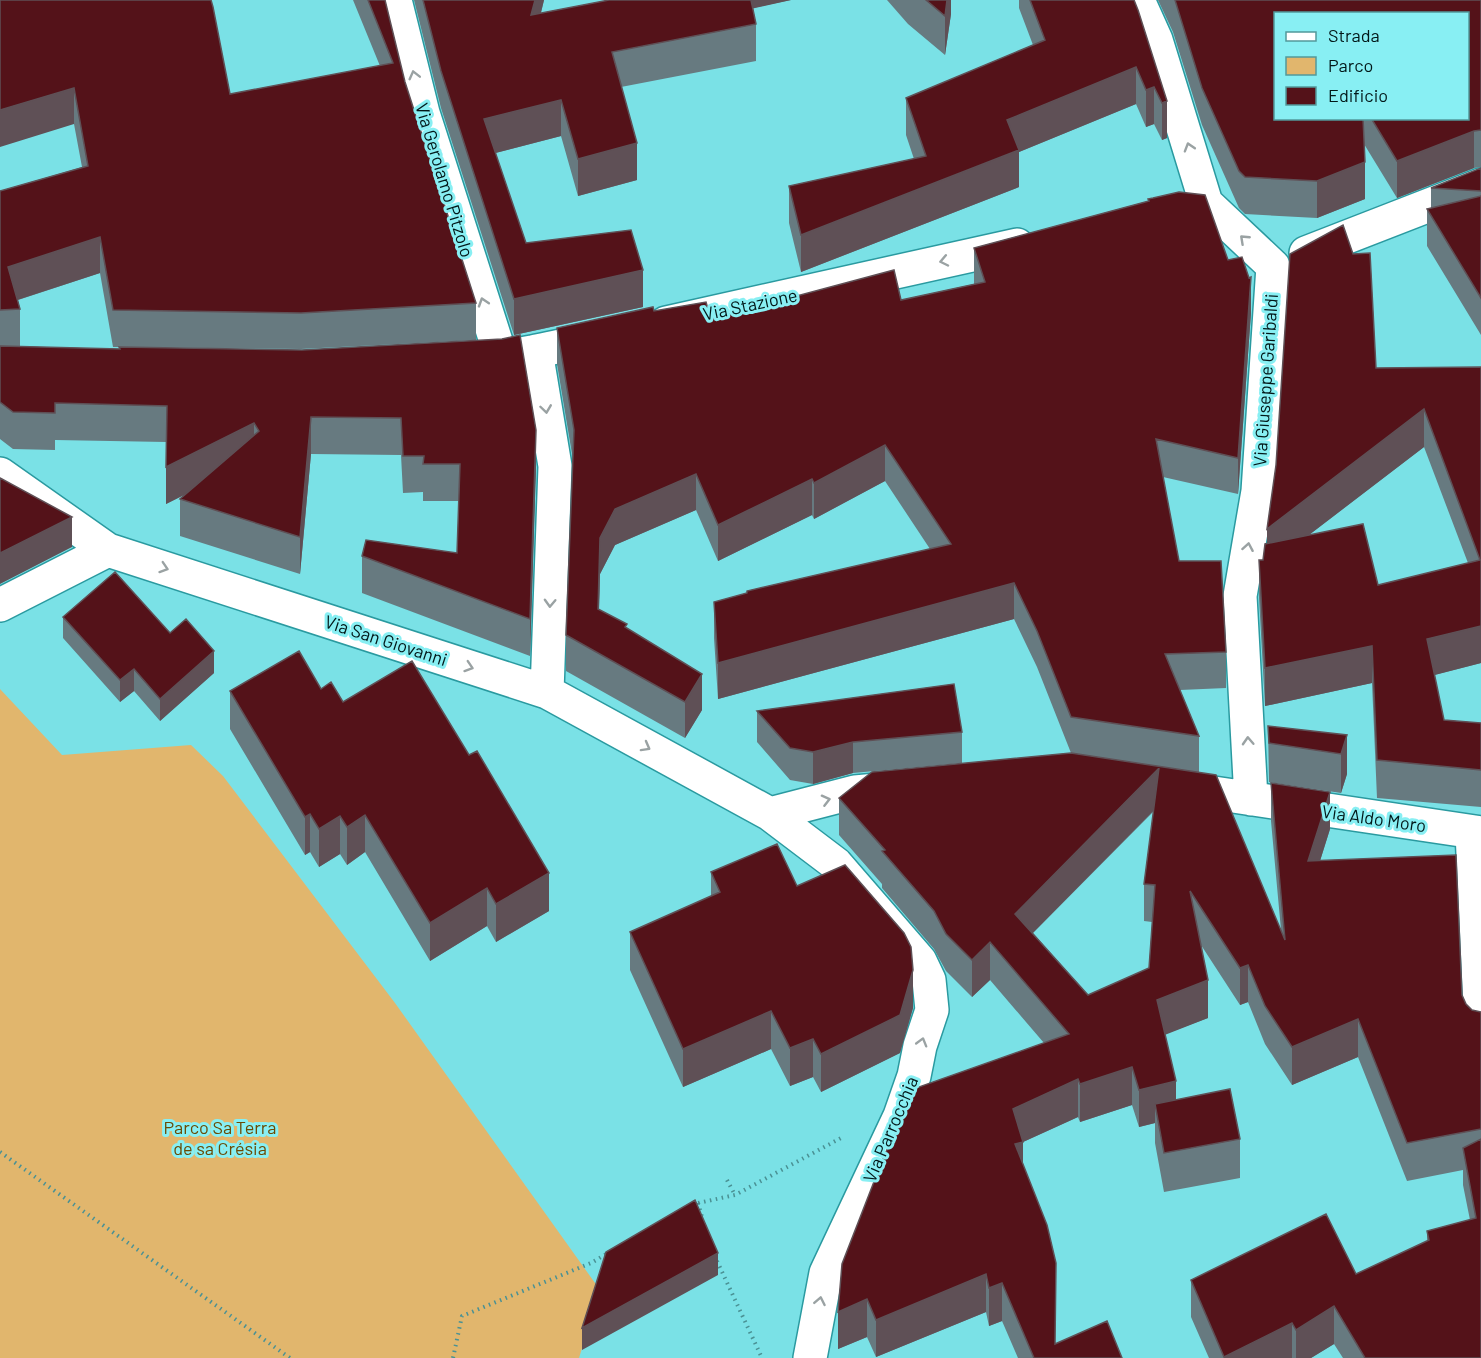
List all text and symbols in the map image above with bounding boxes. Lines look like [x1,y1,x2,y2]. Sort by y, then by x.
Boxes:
legend [1274,12,1469,120]
text: Strada [1328,24,1380,46]
text: Parco [1328,54,1373,76]
one-way arrow [408,70,421,80]
text: Edificio [1328,84,1388,106]
street label: Via Gerolamo Pitzolo [411,100,479,260]
one-way arrow [1184,142,1196,153]
one-way arrow [1240,235,1251,246]
one-way arrow [939,254,949,267]
street label: Via Stazione [701,283,799,325]
street label: Via Giuseppe Garibaldi [1248,293,1282,467]
one-way arrow [478,297,490,308]
one-way arrow [540,404,552,414]
one-way arrow [1242,542,1254,551]
one-way arrow [158,560,169,573]
one-way arrow [543,599,556,608]
street label: Via San Giovanni [322,610,450,670]
one-way arrow [463,659,474,672]
one-way arrow [1241,736,1254,745]
one-way arrow [640,740,650,751]
one-way arrow [821,794,831,807]
street label: Via Aldo Moro [1320,800,1428,836]
one-way arrow [915,1037,927,1048]
street label: Via Parrocchia [858,1073,922,1185]
park label: Parco Sa Terra de sa Crésia [163,1116,277,1159]
one-way arrow [813,1296,826,1306]

